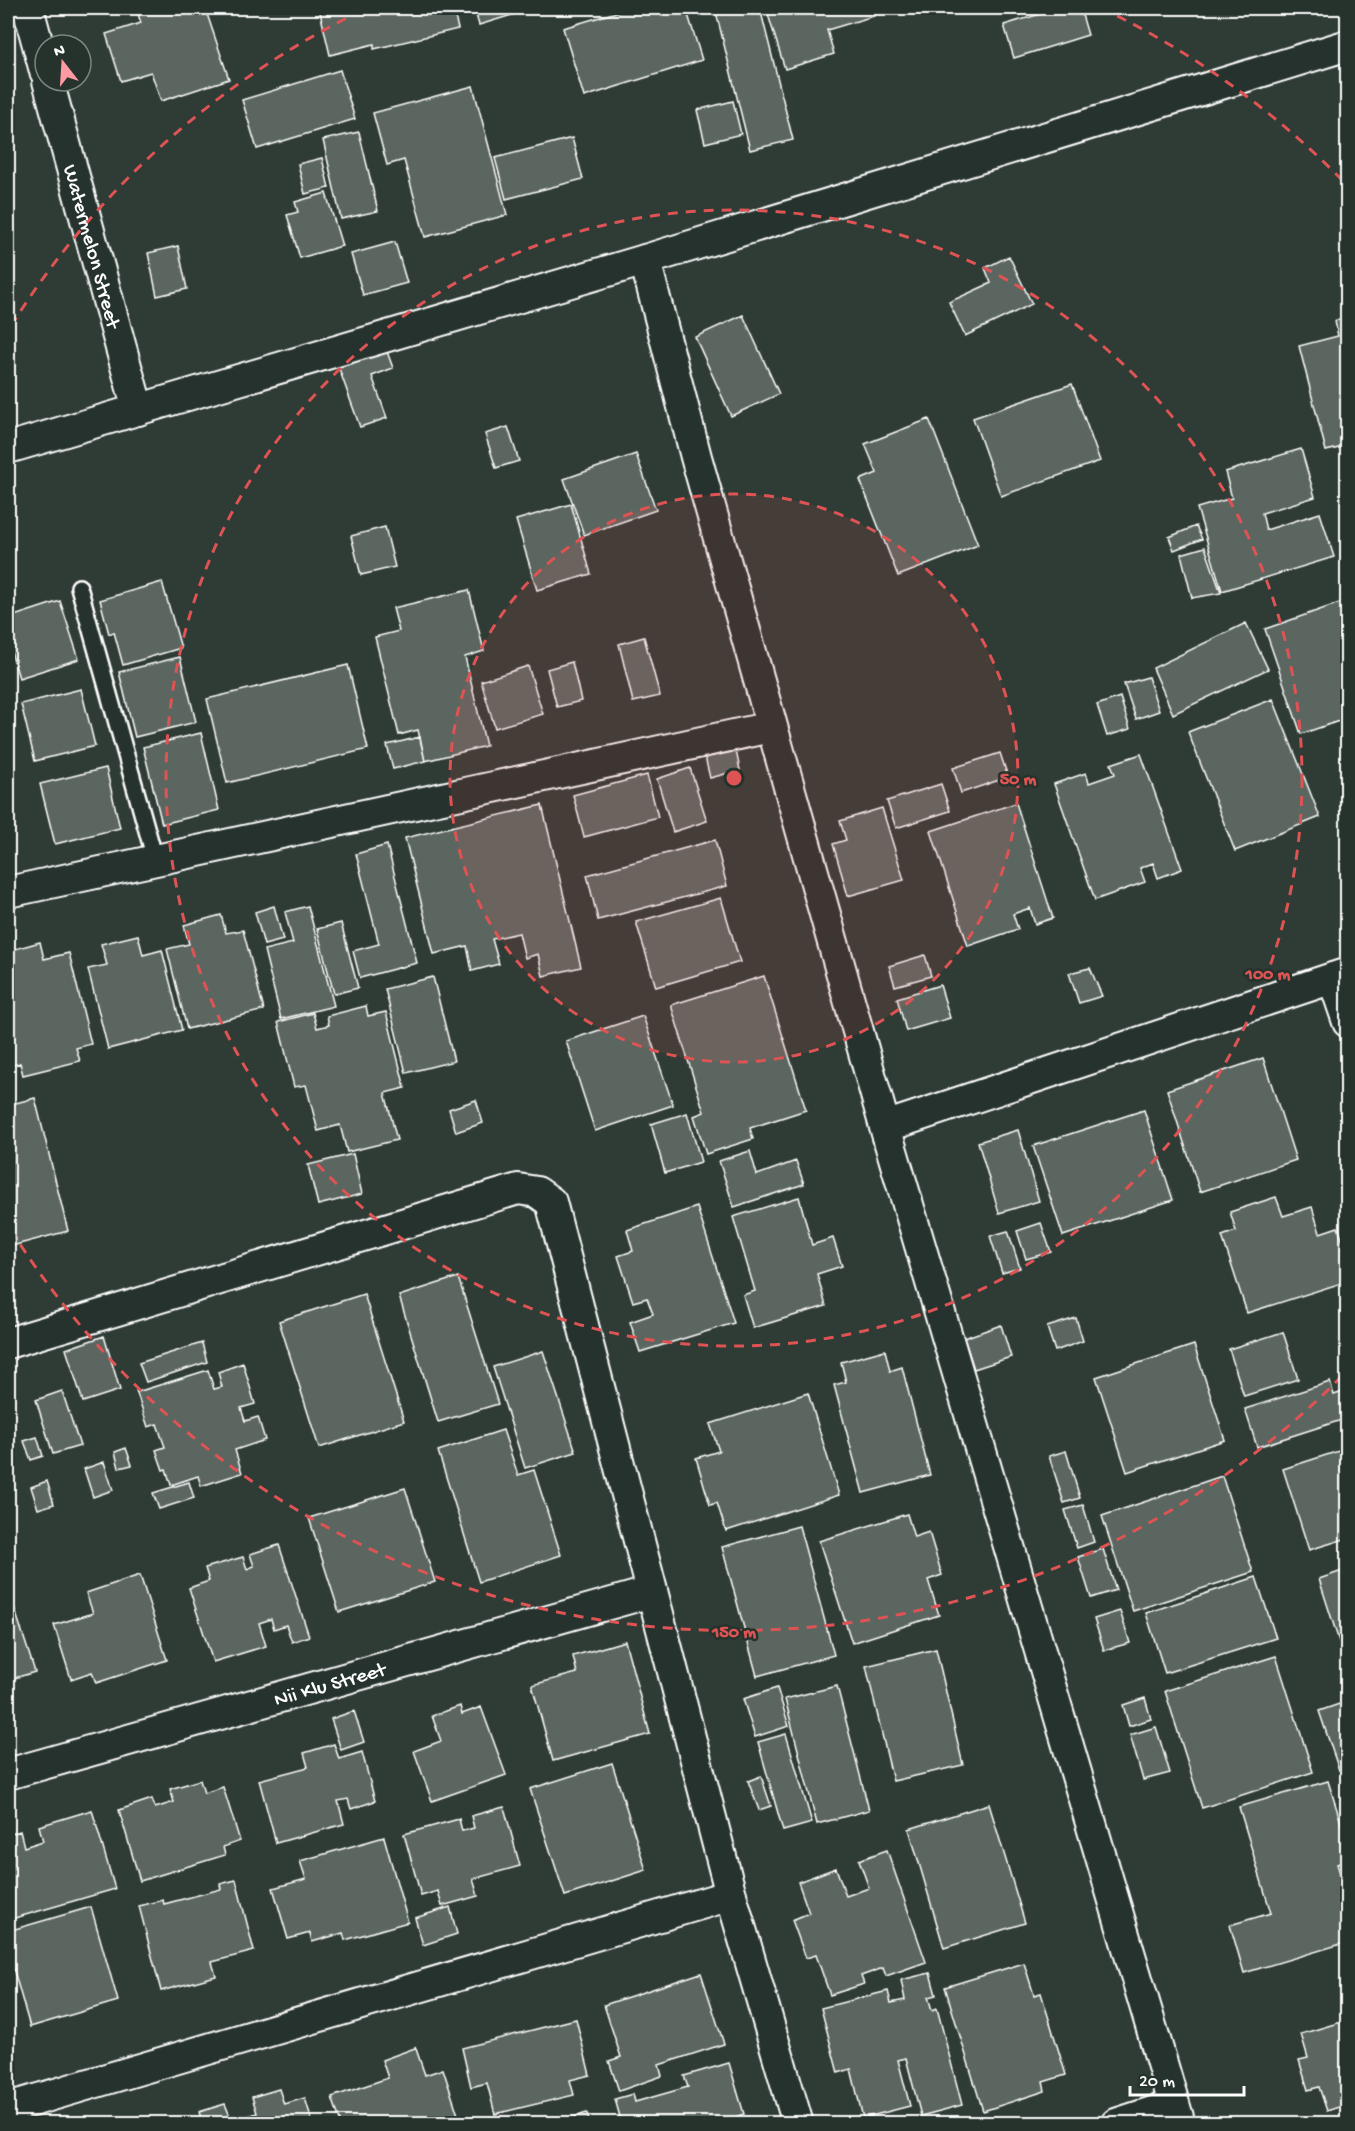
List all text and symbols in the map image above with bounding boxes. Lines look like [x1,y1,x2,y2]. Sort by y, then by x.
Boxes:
north arrow [33,33,93,93]
text: N [52,41,68,63]
street label: Watermelon Street [55,162,125,334]
centre of rings [724,768,744,788]
text: 50 m [1000,770,1037,791]
text: 100 m [1245,965,1291,986]
text: 150 m [711,1623,756,1644]
street label: Nii Klu Street [272,1658,391,1714]
scale bar [1130,2059,1244,2097]
text: 20 m [1139,2072,1175,2093]

